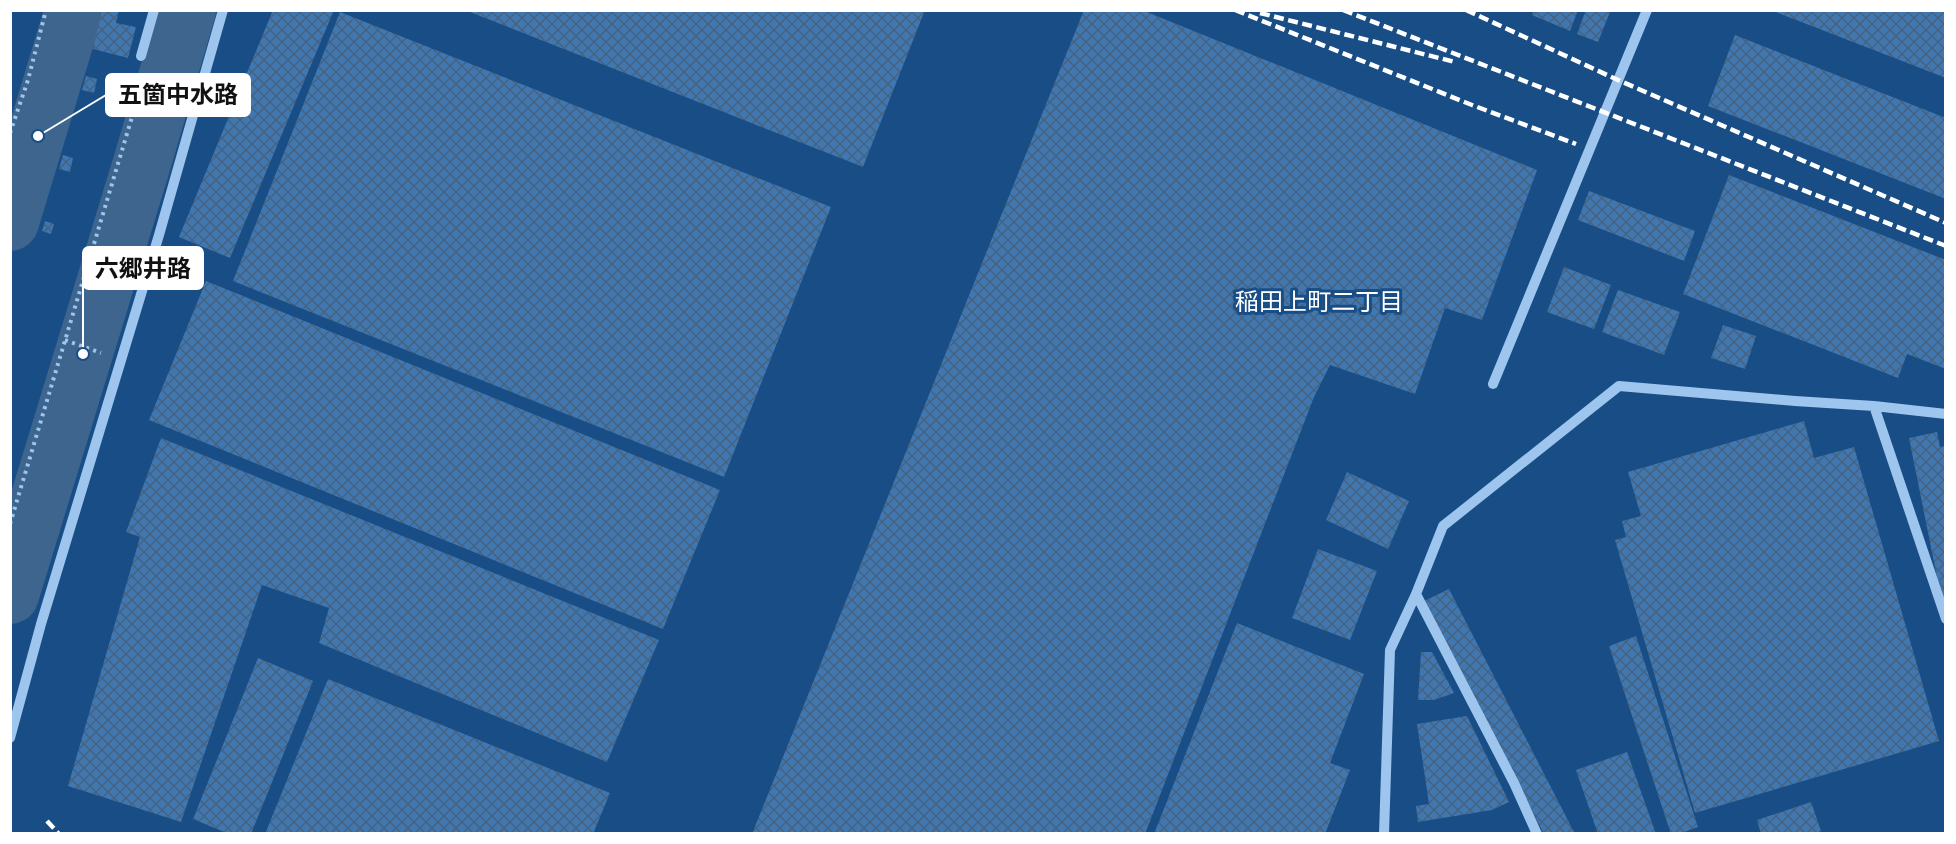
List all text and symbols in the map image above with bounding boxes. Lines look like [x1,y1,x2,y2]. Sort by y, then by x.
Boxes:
callout: 五箇中水路 [106,74,250,116]
text: 五箇中水路 [118,80,238,109]
callout: 六郷井路 [83,247,203,289]
text: 六郷井路 [95,254,191,283]
district label: 稲田上町二丁目 [1235,287,1403,316]

